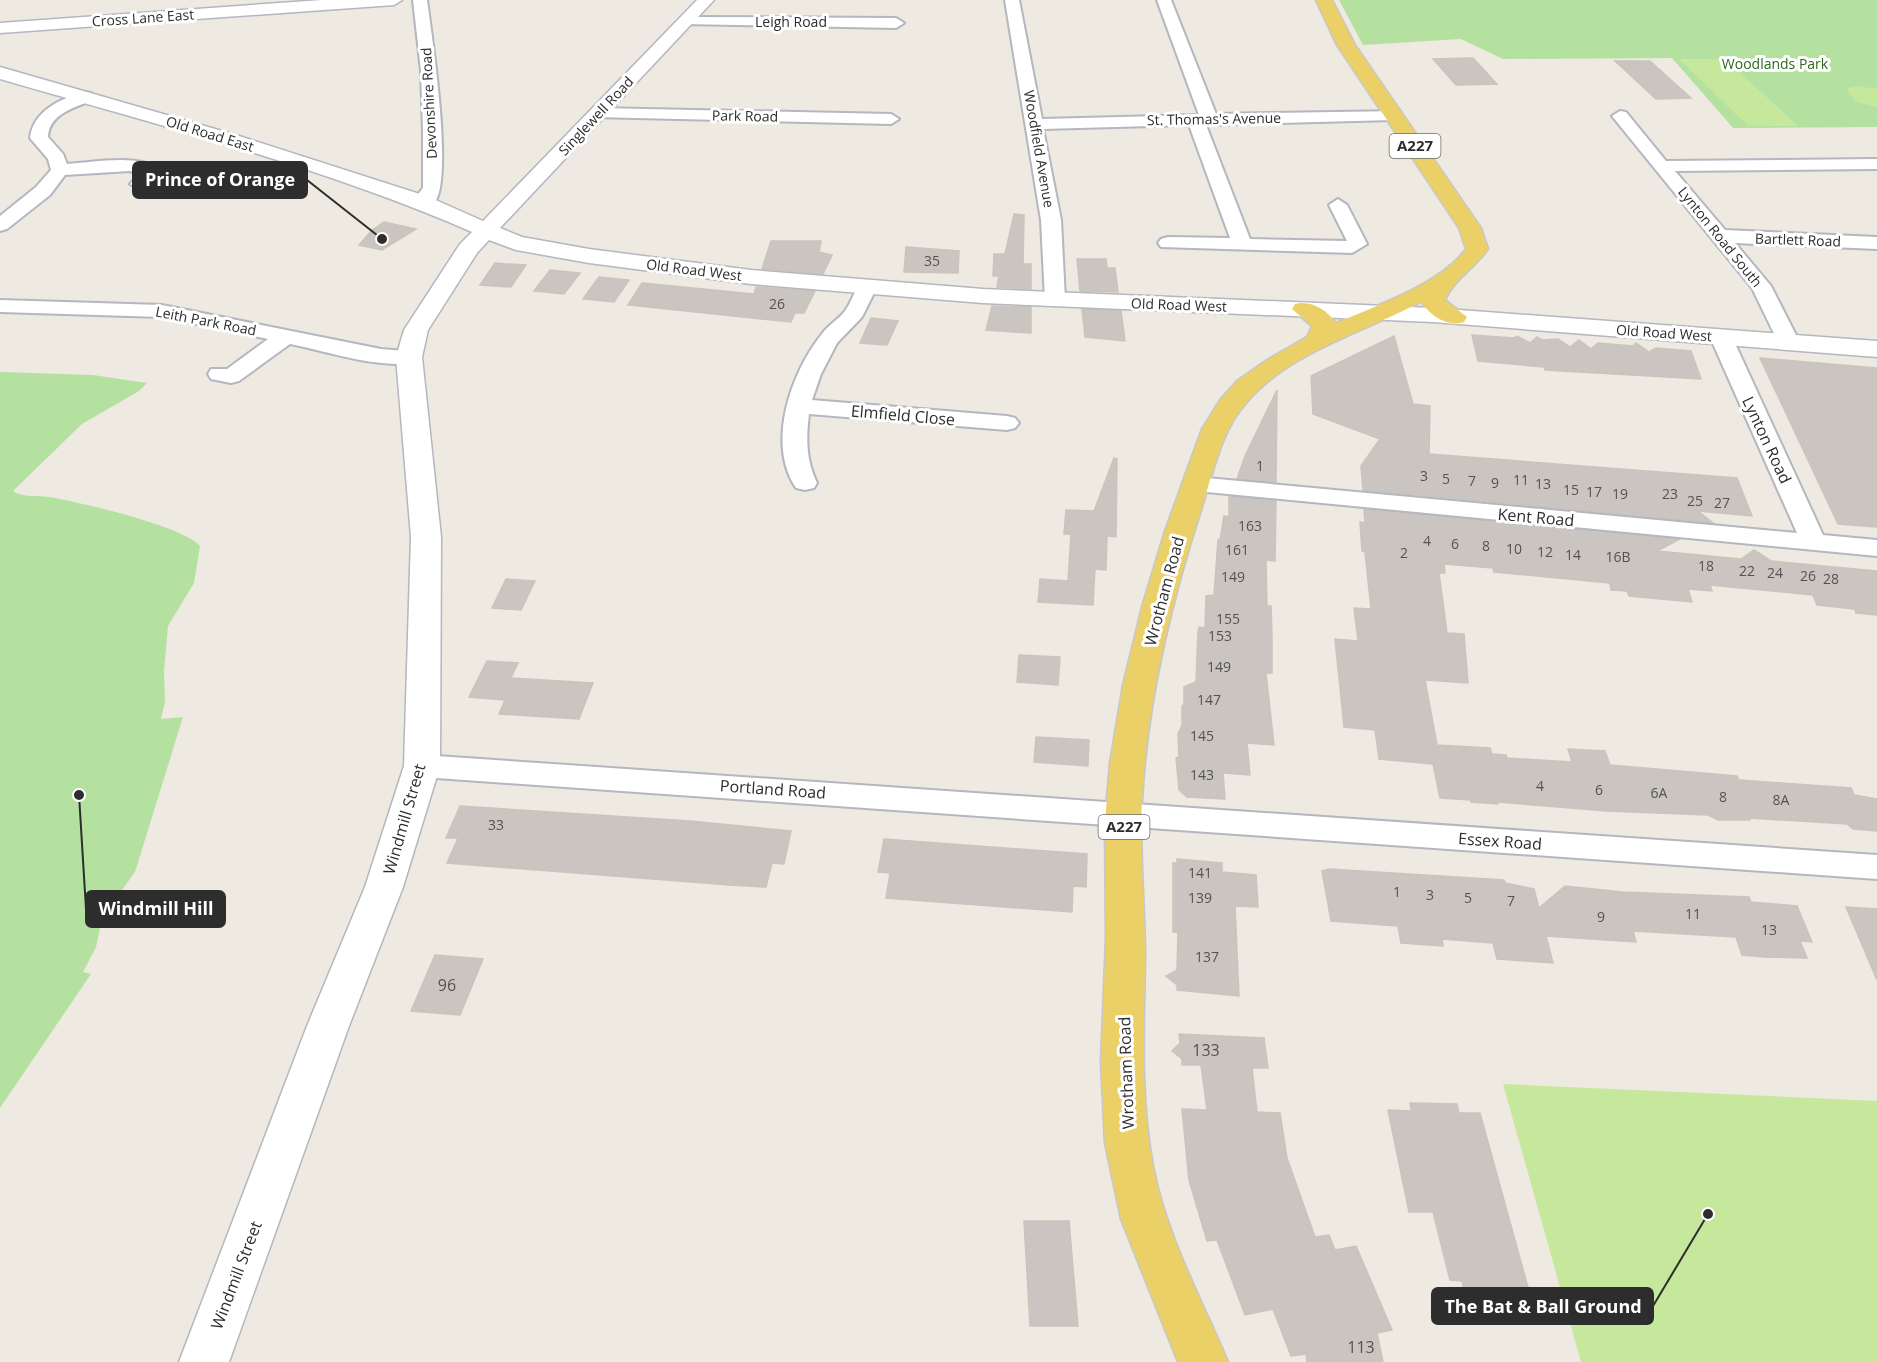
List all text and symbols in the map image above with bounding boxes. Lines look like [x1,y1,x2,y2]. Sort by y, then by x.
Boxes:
street label: Cross Lane East [91,4,195,31]
street label: Leigh Road [755,12,827,31]
street label: Devonshire Road [416,47,441,159]
park label: Woodlands Park [1722,54,1829,73]
street label: Singlewell Road [554,72,637,159]
street label: Woodfield Avenue [1020,89,1059,209]
street label: Park Road [712,105,778,126]
street label: St. Thomas's Avenue [1147,108,1281,129]
street label: Old Road East [164,111,256,156]
road number: A227 [1390,134,1440,158]
callout: Prince of Orange [133,162,307,198]
text: Prince of Orange [145,167,295,191]
street label: Lynton Road South [1674,183,1767,291]
street label: Bartlett Road [1755,229,1841,250]
house number: 35 [924,251,940,270]
street label: Old Road West [645,254,743,285]
street label: Old Road West [1131,293,1227,316]
house number: 26 [769,294,785,313]
street label: Leith Park Road [154,301,258,340]
street label: Old Road West [1615,320,1713,345]
street label: Lynton Road [1737,393,1797,487]
street label: Elmfield Close [850,399,956,431]
house number: 1 [1256,456,1264,475]
house number: 3 [1420,466,1428,485]
house number: 5 [1442,469,1450,488]
house number: 11 [1513,470,1529,489]
house number: 7 [1468,471,1476,490]
house number: 9 [1491,473,1499,492]
house number: 13 [1535,474,1551,493]
house number: 15 [1563,480,1579,499]
house number: 17 [1586,482,1602,501]
house number: 19 [1612,484,1628,503]
house number: 23 [1662,484,1678,503]
house number: 25 [1687,491,1703,510]
house number: 27 [1714,493,1730,512]
street label: Kent Road [1497,503,1575,531]
house number: 163 [1238,516,1262,535]
house number: 4 [1423,531,1431,550]
street label: Wrotham Road [1139,534,1189,648]
house number: 6 [1451,534,1459,553]
house number: 8 [1482,536,1490,555]
house number: 10 [1506,539,1522,558]
house number: 161 [1225,540,1249,559]
house number: 12 [1537,542,1553,561]
house number: 2 [1400,543,1408,562]
house number: 14 [1565,545,1581,564]
house number: 16B [1605,547,1631,566]
house number: 18 [1698,556,1714,575]
house number: 22 [1739,561,1755,580]
house number: 24 [1767,563,1783,582]
house number: 26 [1800,566,1816,585]
house number: 149 [1221,567,1245,586]
house number: 28 [1823,569,1839,588]
house number: 155 [1216,609,1240,628]
house number: 153 [1208,626,1232,645]
house number: 149 [1207,657,1231,676]
house number: 147 [1197,690,1221,709]
house number: 145 [1190,726,1214,745]
street label: Windmill Street [378,761,430,877]
house number: 143 [1190,765,1214,784]
street label: Portland Road [719,774,827,804]
house number: 4 [1536,776,1544,795]
house number: 6 [1595,780,1603,799]
house number: 6A [1651,783,1668,802]
house number: 8 [1719,787,1727,806]
house number: 8A [1773,790,1790,809]
house number: 33 [488,815,504,834]
road number: A227 [1098,815,1150,839]
street label: Essex Road [1457,827,1543,855]
house number: 141 [1188,863,1212,882]
house number: 1 [1393,882,1401,901]
house number: 3 [1426,885,1434,904]
house number: 139 [1188,888,1212,907]
house number: 5 [1464,888,1472,907]
callout: Windmill Hill [86,891,225,927]
house number: 7 [1507,891,1515,910]
text: Windmill Hill [98,896,214,920]
house number: 11 [1685,904,1701,923]
house number: 9 [1597,907,1605,926]
house number: 13 [1761,920,1777,939]
house number: 137 [1195,947,1219,966]
house number: 96 [438,974,456,996]
street label: Wrotham Road [1113,1016,1139,1130]
house number: 133 [1192,1039,1220,1061]
street label: Windmill Street [205,1217,267,1332]
callout: The Bat & Ball Ground [1432,1288,1653,1324]
text: The Bat & Ball Ground [1444,1294,1642,1318]
house number: 113 [1347,1336,1375,1358]

